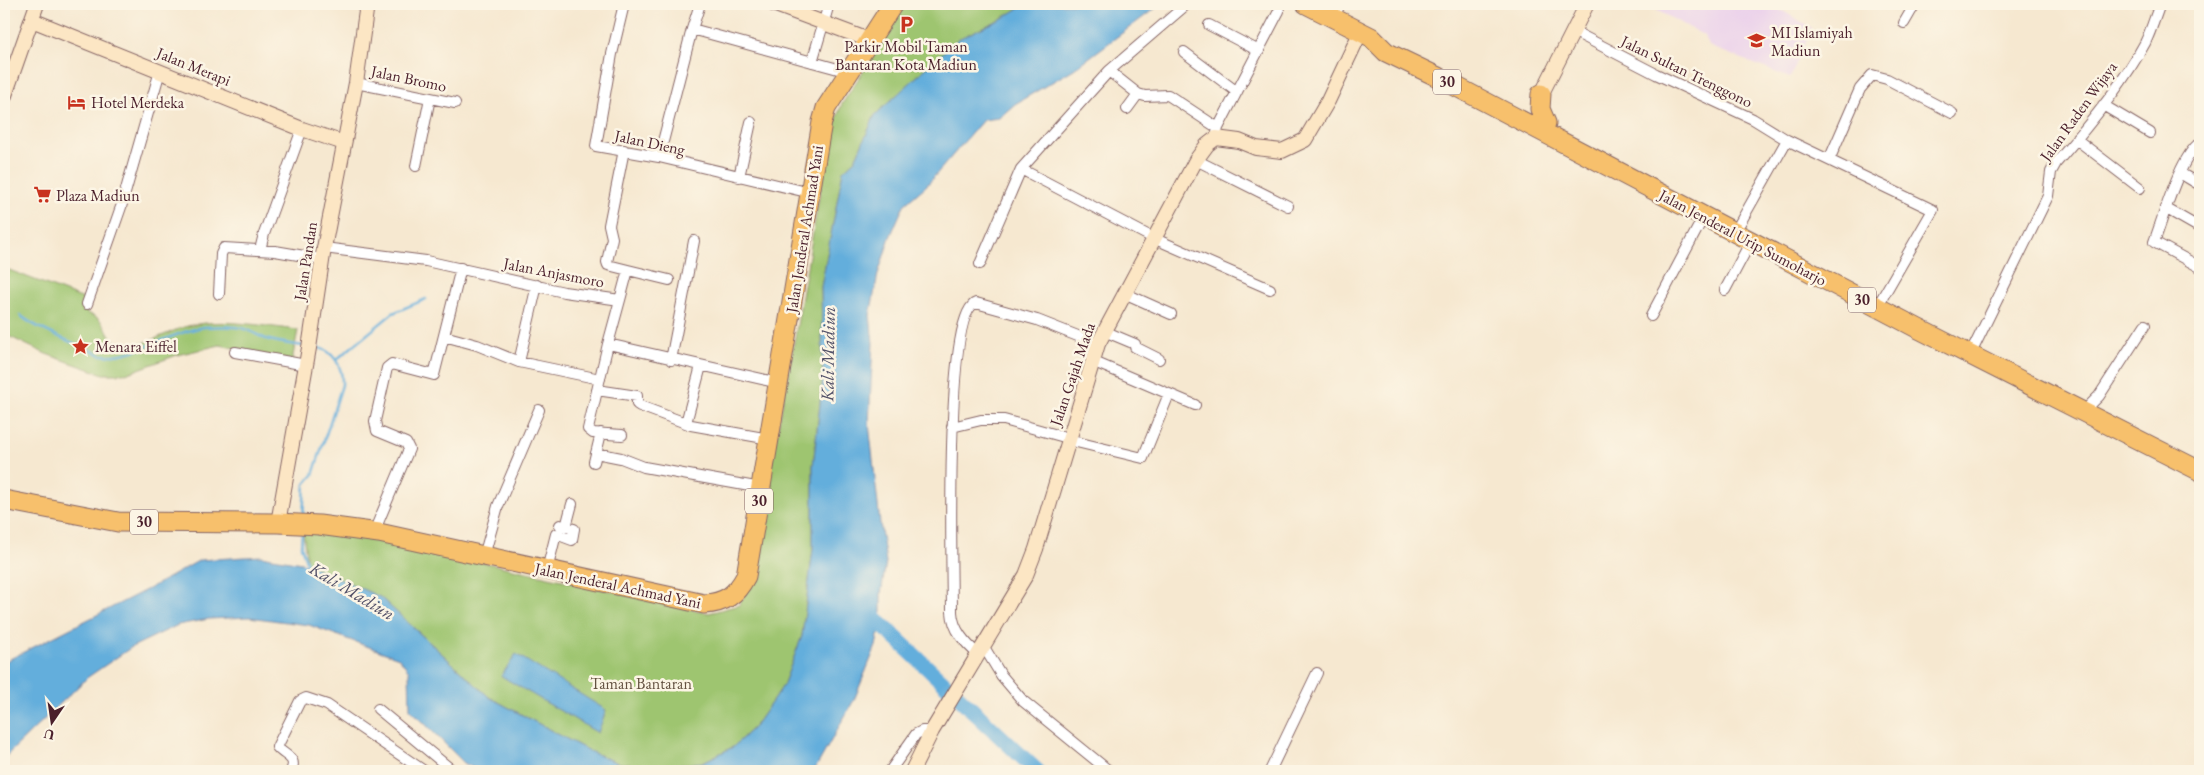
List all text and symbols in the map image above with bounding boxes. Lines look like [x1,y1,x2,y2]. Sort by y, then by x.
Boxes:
parking icon: Parkir Mobil Taman Bantaran Kota Madiun [896,15,916,35]
place label: MI Islamiyah Madiun [1771,22,1853,61]
street label: Jalan Sultan Trenggono [1616,30,1756,112]
school or university icon: MI Islamiyah Madiun [1747,31,1767,51]
place label: Parkir Mobil Taman Bantaran Kota Madiun [835,36,977,75]
street label: Jalan Merapi [152,41,234,91]
street label: Jalan Raden Wijaya [2034,57,2122,167]
street label: Jalan Bromo [367,60,449,97]
road number: 30 [1433,70,1461,94]
hotel icon: Hotel Merdeka [67,92,87,112]
place label: Hotel Merdeka [91,92,185,113]
street label: Jalan Dieng [611,124,688,160]
street label: Jalan Jenderal Achmad Yani [781,144,828,316]
street label: Jalan Jenderal Urip Sumoharjo [1654,183,1830,291]
supermarket icon: Plaza Madiun [32,185,52,205]
place label: Plaza Madiun [56,185,140,206]
street label: Jalan Pandan [289,220,322,304]
street label: Jalan Anjasmoro [500,252,606,293]
road number: 30 [1848,288,1876,312]
water label: Kali Madiun [815,306,840,403]
street label: Jalan Gajah Mada [1044,319,1100,431]
place icon: Menara Eiffel [71,336,91,356]
place label: Menara Eiffel [95,336,177,357]
road number: 30 [745,488,773,514]
road number: 30 [130,510,158,534]
water label: Kali Madiun [305,556,399,625]
street label: Jalan Jenderal Achmad Yani [531,557,703,613]
park label: Taman Bantaran [590,673,692,694]
north arrow [28,698,78,748]
text: U [41,725,56,745]

